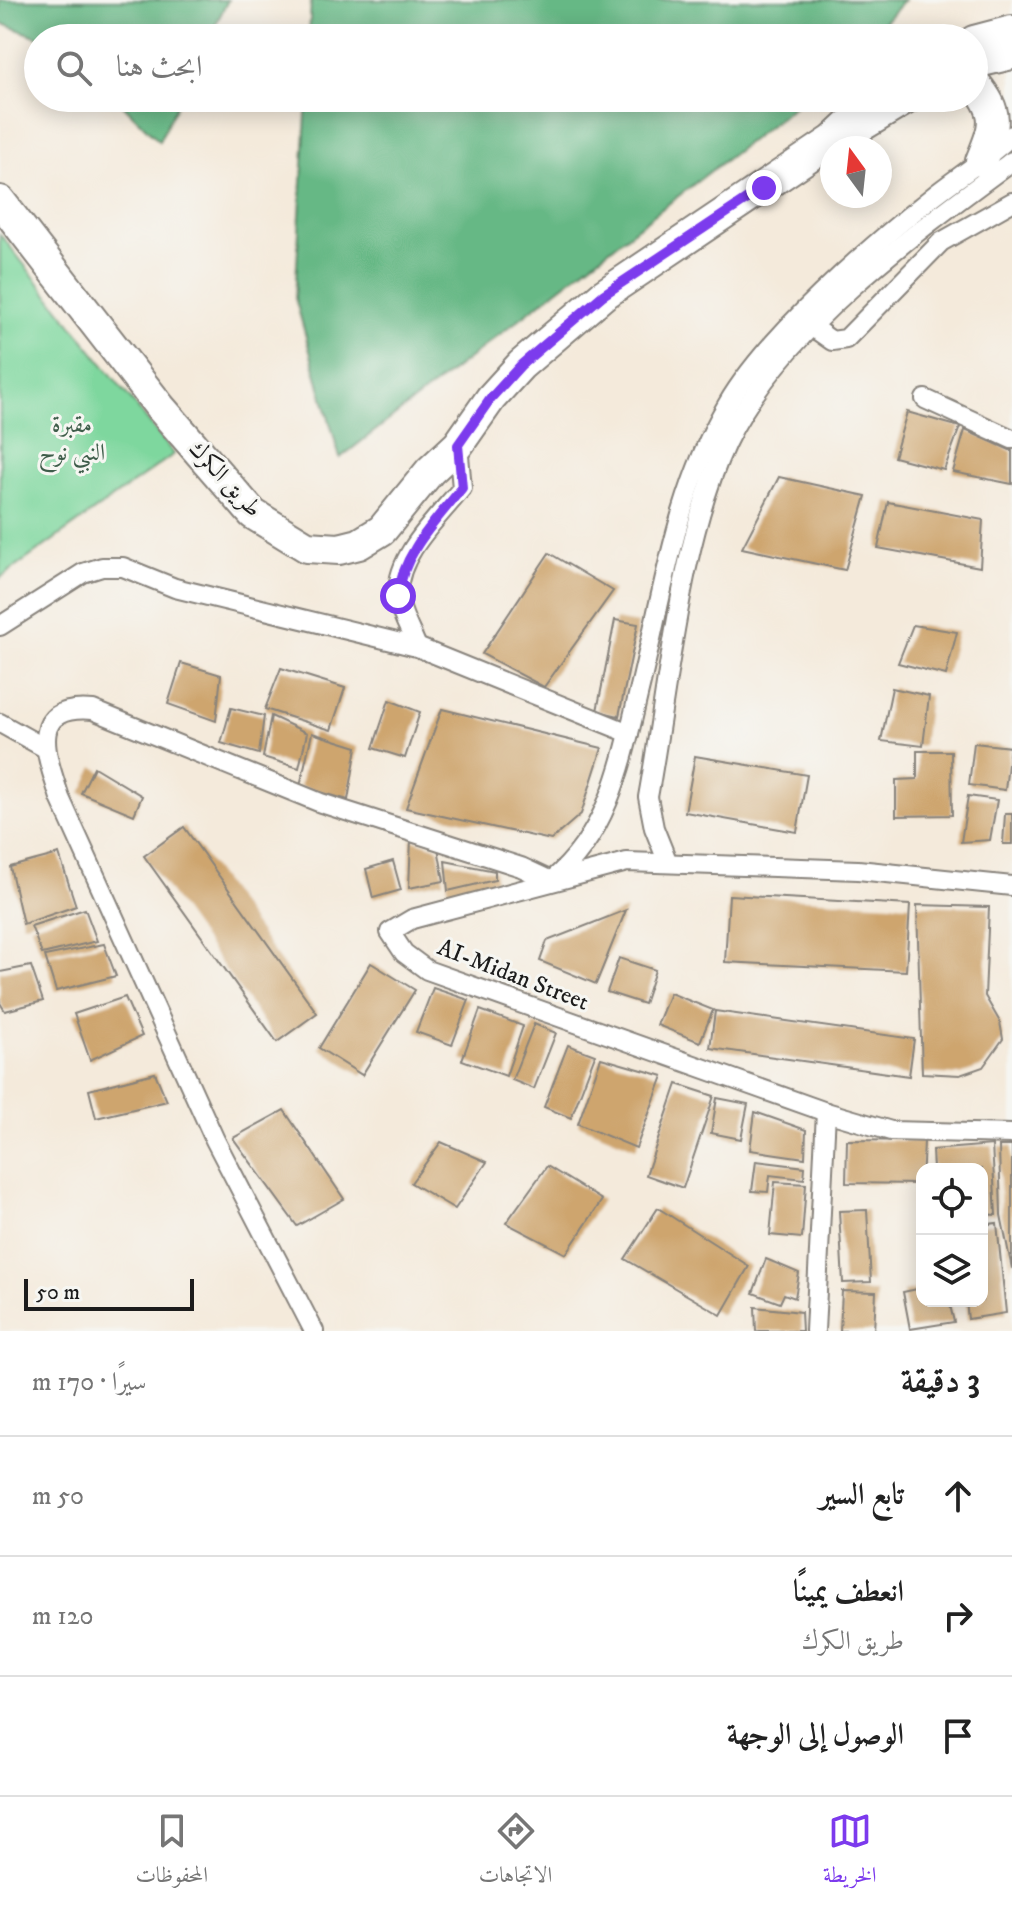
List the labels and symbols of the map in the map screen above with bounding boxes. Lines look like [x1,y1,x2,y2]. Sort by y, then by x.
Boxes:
north arrow [820,136,892,208]
route end [746,170,782,206]
park label: مقبرة النبي نوح [39,410,105,474]
street label: طريق الكرك [182,434,268,524]
route start [380,578,416,614]
street label: AI-Midan Street [433,932,593,1018]
scale bar [24,1275,194,1311]

